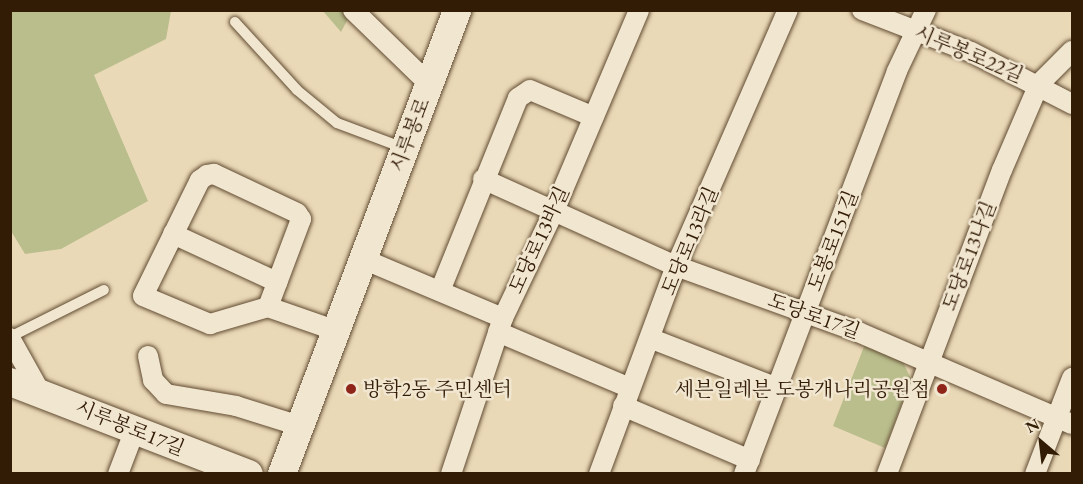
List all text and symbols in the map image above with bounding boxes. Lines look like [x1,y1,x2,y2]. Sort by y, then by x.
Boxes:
street label: 시루봉로22길 [911,20,1027,88]
street label: 시루봉로 [385,95,435,175]
street label: 도당로13바길 [504,182,574,298]
street label: 도당로13라길 [656,183,724,299]
street label: 도봉로151길 [803,187,863,295]
street label: 도당로13나길 [937,198,1001,314]
street label: 도당로17길 [765,288,863,344]
place label: 방학2동 주민센터 [363,377,512,401]
place label: 세븐일레븐 도봉개나리공원점 [675,377,930,401]
marker: 방학2동 주민센터 [344,382,358,396]
marker: 세븐일레븐 도봉개나리공원점 [935,382,949,396]
street label: 시루봉로17길 [72,395,188,461]
north arrow [1011,412,1071,472]
text: N [1022,413,1043,438]

